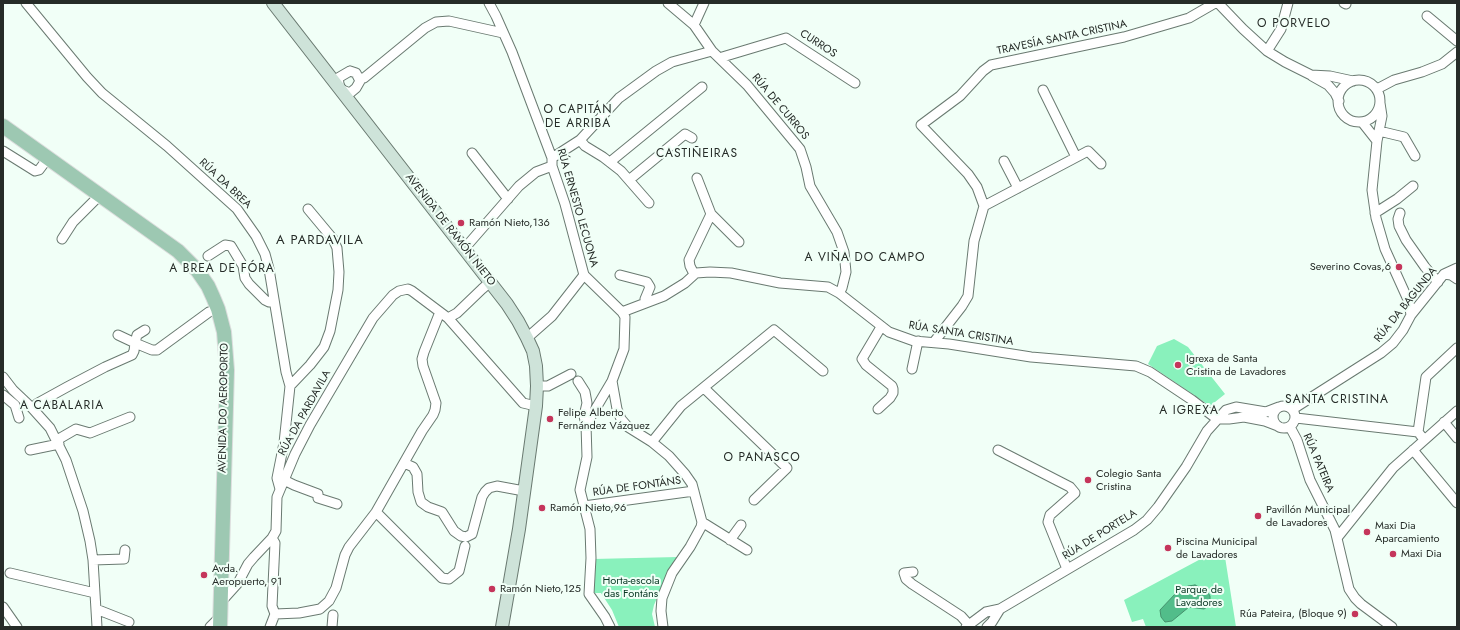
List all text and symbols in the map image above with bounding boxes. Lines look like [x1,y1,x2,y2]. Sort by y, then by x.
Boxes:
district label: O PORVELO [1257,17,1331,31]
street label: TRAVESÍA SANTA CRISTINA [996,18,1128,58]
street label: CURROS [797,27,839,61]
street label: RÚA DE CURROS [749,71,811,143]
district label: O CAPITÁN DE ARRIBA [543,103,613,131]
street label: RÚA ERNESTO LECUONA [554,147,600,269]
district label: CASTIÑEIRAS [656,147,738,161]
street label: RÚA DA BREA [196,156,254,212]
street label: AVENIDA DE RAMÓN NIETO [402,171,498,289]
place label: Ramón Nieto,136 [469,216,550,230]
marker: Ramón Nieto,136 [456,218,466,228]
district label: A PARDAVILA [276,233,364,249]
district label: A VIÑA DO CAMPO [804,251,926,265]
place label: Severino Covas,6 [1310,260,1391,274]
district label: A BREA DE FÓRA [169,262,275,276]
marker: Severino Covas,6 [1394,262,1404,272]
street label: RÚA DA BAGUNDA [1372,265,1440,345]
street label: RÚA SANTA CRISTINA [908,319,1014,349]
street label: AVENIDA DO AEROPORTO [216,343,232,473]
place label: Igrexa de Santa Cristina de Lavadores [1186,352,1286,378]
marker: Igrexa de Santa Cristina de Lavadores [1173,360,1183,370]
street label: RÚA DA PARDAVILA [276,368,334,458]
district label: SANTA CRISTINA [1285,393,1389,407]
district label: A CABALARIA [20,399,104,413]
district label: A IGREXA [1159,404,1219,418]
place label: Felipe Alberto Fernández Vázquez [558,406,650,432]
marker: Felipe Alberto Fernández Vázquez [545,414,555,424]
street label: RÚA PATEIRA [1300,432,1336,494]
district label: O PANASCO [723,451,801,465]
place label: Colegio Santa Cristina [1096,467,1161,493]
street label: RÚA DE FONTÁNS [592,474,682,500]
marker: Colegio Santa Cristina [1083,475,1093,485]
place label: Ramón Nieto,96 [550,501,626,515]
marker: Ramón Nieto,96 [537,503,547,513]
place label: Pavillón Municipal de Lavadores [1266,503,1350,529]
street label: RÚA DE PORTELA [1060,507,1140,563]
marker: Pavillón Municipal de Lavadores [1253,511,1263,521]
place label: Maxi Dia Aparcamiento [1375,519,1440,545]
marker: Maxi Dia Aparcamiento [1362,527,1372,537]
place label: Piscina Municipal de Lavadores [1176,535,1257,561]
marker: Piscina Municipal de Lavadores [1163,543,1173,553]
place label: Maxi Dia [1401,547,1442,561]
marker: Maxi Dia [1388,549,1398,559]
place label: Avda. Aeropuerto, 91 [212,562,282,588]
marker: Avda. Aeropuerto, 91 [199,570,209,580]
park label: Horta-escola das Fontáns [602,574,660,600]
place label: Ramón Nieto,125 [500,582,581,596]
park label: Parque de Lavadores [1175,583,1223,609]
marker: Ramón Nieto,125 [487,584,497,594]
place label: Rúa Pateira, (Bloque 9) [1240,607,1347,621]
marker: Rúa Pateira, (Bloque 9) [1350,609,1360,619]

